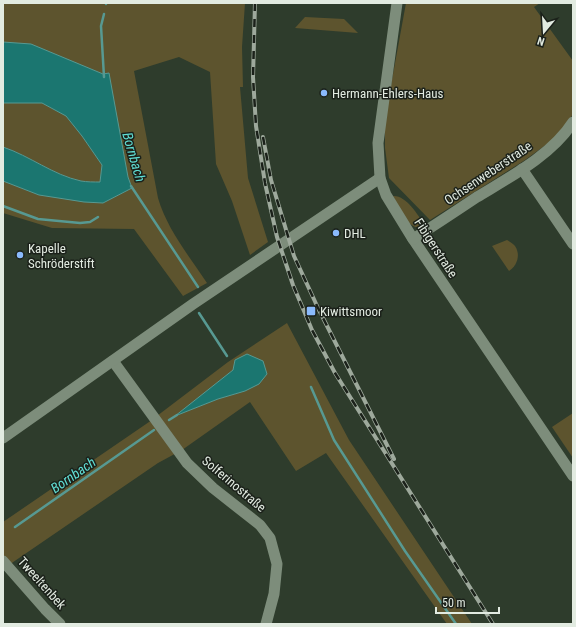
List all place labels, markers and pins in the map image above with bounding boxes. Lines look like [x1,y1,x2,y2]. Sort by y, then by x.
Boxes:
place label: Hermann-Ehlers-Haus [332,86,443,101]
marker: Hermann-Ehlers-Haus [319,88,329,98]
place label: DHL [344,226,366,241]
marker: DHL [331,228,341,238]
place label: Kapelle Schröderstift [28,241,95,271]
marker: Kapelle Schröderstift [15,250,25,260]
place label: Kiwittsmoor [320,304,382,319]
marker: Kiwittsmoor [305,305,317,317]

